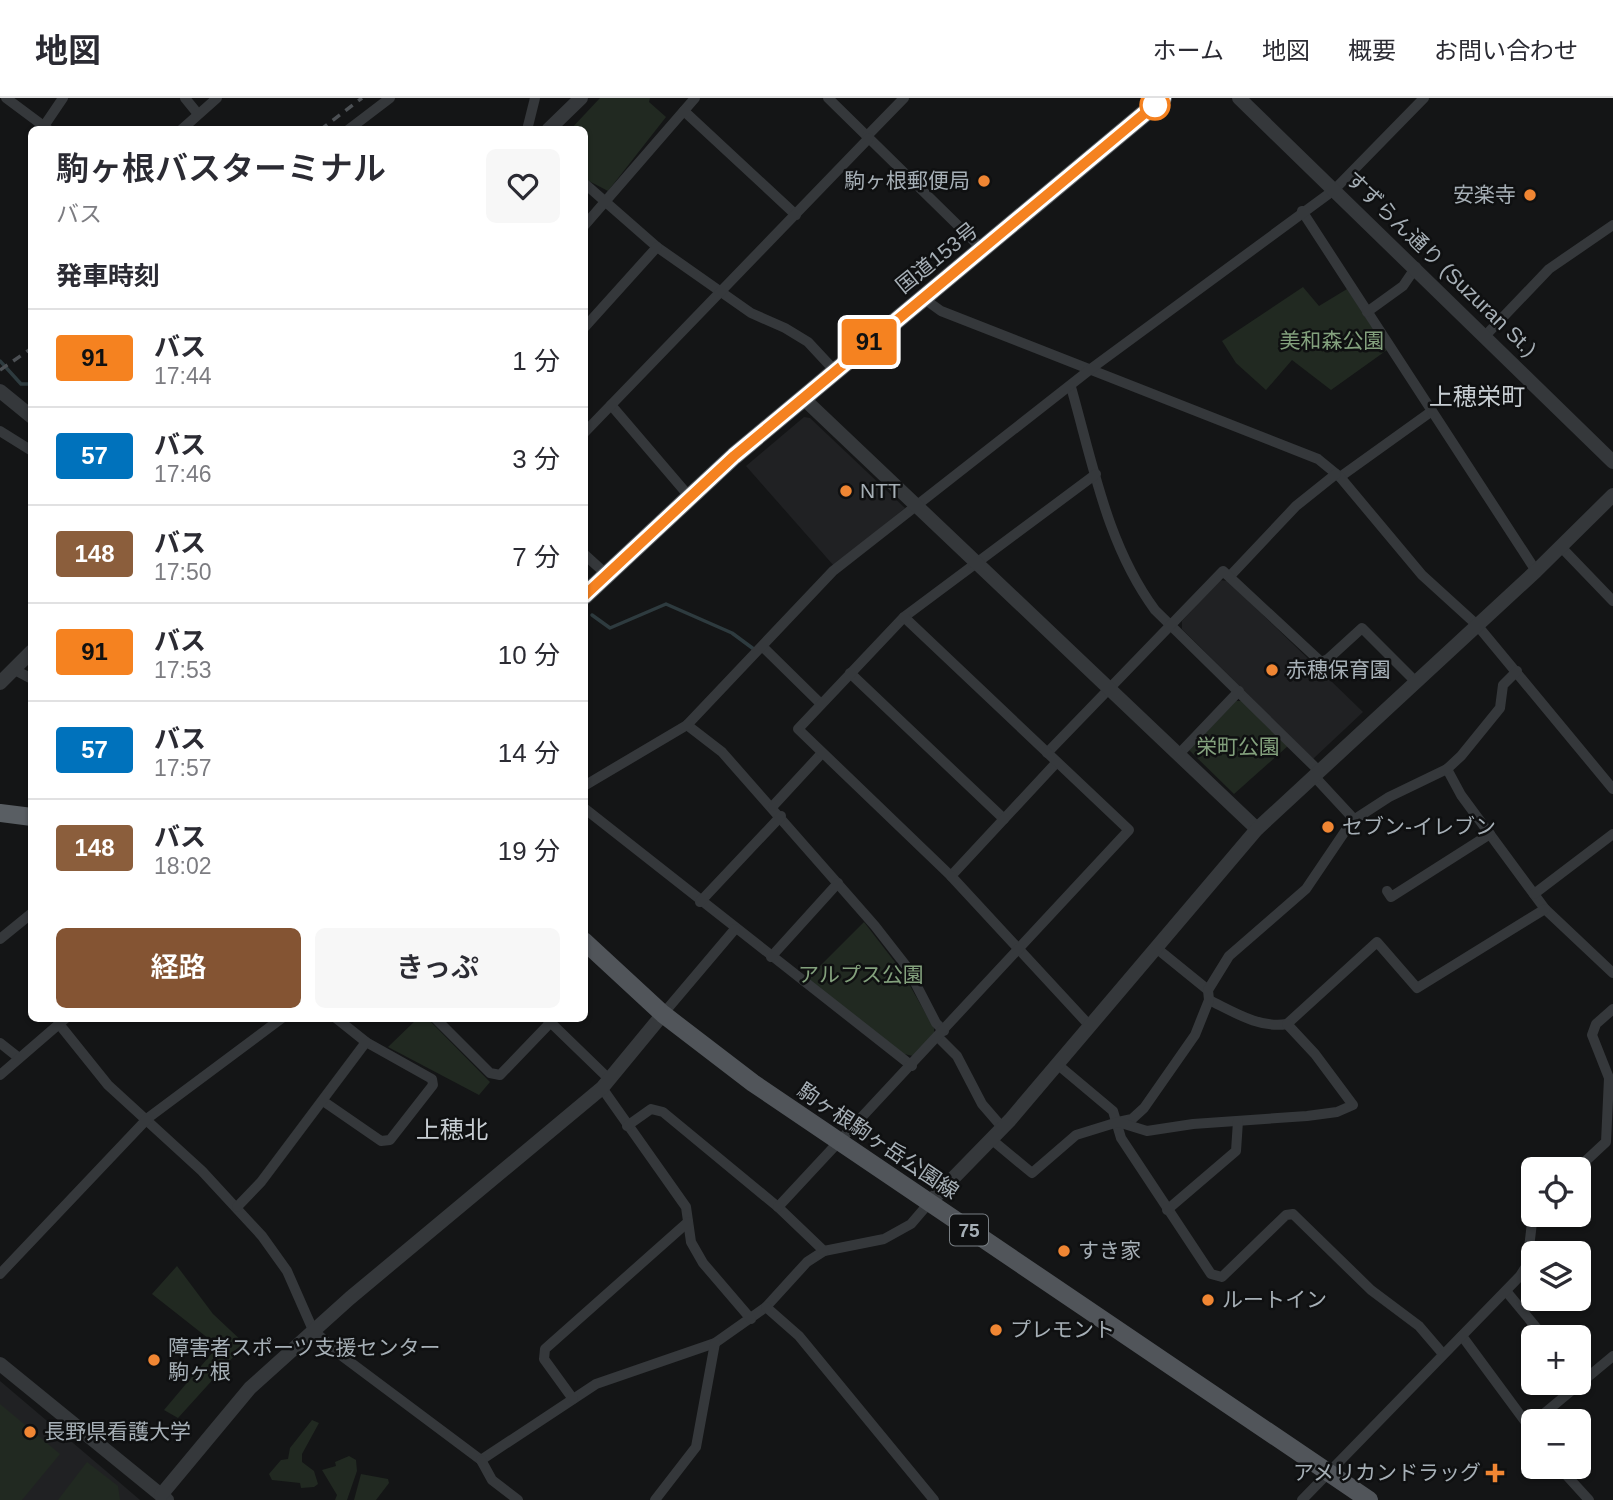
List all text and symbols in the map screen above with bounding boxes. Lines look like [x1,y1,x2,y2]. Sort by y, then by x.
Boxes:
text: 地図 [35,32,101,69]
text: ホーム [1153,37,1224,64]
text: 地図 [1262,37,1310,64]
text: 概要 [1348,37,1396,64]
text: お問い合わせ [1434,37,1578,64]
unlabelled marker [1140,90,1170,120]
button: heart [486,149,560,223]
text: 駒ヶ根バスターミナル [56,150,386,187]
street label: すずらん通り (Suzuran St.) [1341,167,1541,361]
place label: 駒ヶ根郵便局 [844,169,970,192]
marker: 駒ヶ根郵便局 [976,173,992,189]
place label: 安楽寺 [1453,183,1516,206]
marker: 安楽寺 [1522,187,1538,203]
text: バス [56,201,102,227]
street label: 国道153号 [891,218,982,297]
text: 発車時刻 [56,261,160,291]
line badge: 91 [838,319,900,365]
text: 91 [856,328,882,355]
park label: 美和森公園 [1280,329,1385,352]
text: バス [154,332,206,362]
text: 91 [81,344,108,371]
text: 1 分 [512,346,560,376]
text: 17:44 [154,363,212,389]
district label: 上穂栄町 [1429,383,1525,410]
text: バス [154,430,206,460]
text: 57 [81,442,108,469]
text: 3 分 [512,444,560,474]
text: 17:46 [154,461,212,487]
place label: NTT [860,479,901,502]
marker: NTT [838,483,854,499]
text: バス [154,528,206,558]
text: 148 [74,540,115,567]
text: 7 分 [512,542,560,572]
text: 17:50 [154,559,212,585]
text: バス [154,626,206,656]
text: 91 [81,638,108,665]
text: 10 分 [498,640,560,670]
text: 17:53 [154,657,212,683]
place label: 赤穂保育園 [1286,658,1391,681]
marker: 赤穂保育園 [1264,662,1280,678]
text: バス [154,724,206,754]
park label: 栄町公園 [1196,735,1280,758]
text: 57 [81,736,108,763]
text: 14 分 [498,738,560,768]
text: 17:57 [154,755,212,781]
place label: セブン-イレブン [1342,815,1496,838]
marker: セブン-イレブン [1320,819,1336,835]
text: バス [154,822,206,852]
text: 148 [74,834,115,861]
text: 19 分 [498,836,560,866]
text: 18:02 [154,853,212,879]
button: 経路 [56,928,301,1008]
button: きっぷ [315,928,560,1008]
park label: アルプス公園 [798,963,924,986]
street label: 駒ヶ根駒ヶ岳公園線 [794,1078,963,1203]
district label: 上穂北 [416,1116,488,1143]
map controls [1521,1157,1591,1479]
button: locate [1521,1157,1591,1227]
road number: 75 [950,1214,988,1246]
place label: すき家 [1078,1239,1141,1262]
button: layers [1521,1241,1591,1311]
marker: すき家 [1056,1243,1072,1259]
place label: ルートイン [1222,1288,1327,1311]
marker: ルートイン [1200,1292,1216,1308]
place label: プレモント [1010,1318,1115,1341]
marker: プレモント [988,1322,1004,1338]
button: + [1521,1325,1591,1395]
place label: 障害者スポーツ支援センター 駒ヶ根 [168,1336,441,1383]
marker: 障害者スポーツ支援センター 駒ヶ根 [146,1352,162,1368]
button: − [1521,1409,1591,1479]
place label: 長野県看護大学 [44,1420,191,1443]
marker: 長野県看護大学 [22,1424,38,1440]
place label: アメリカンドラッグ [1293,1461,1481,1484]
marker: アメリカンドラッグ [1487,1465,1503,1481]

